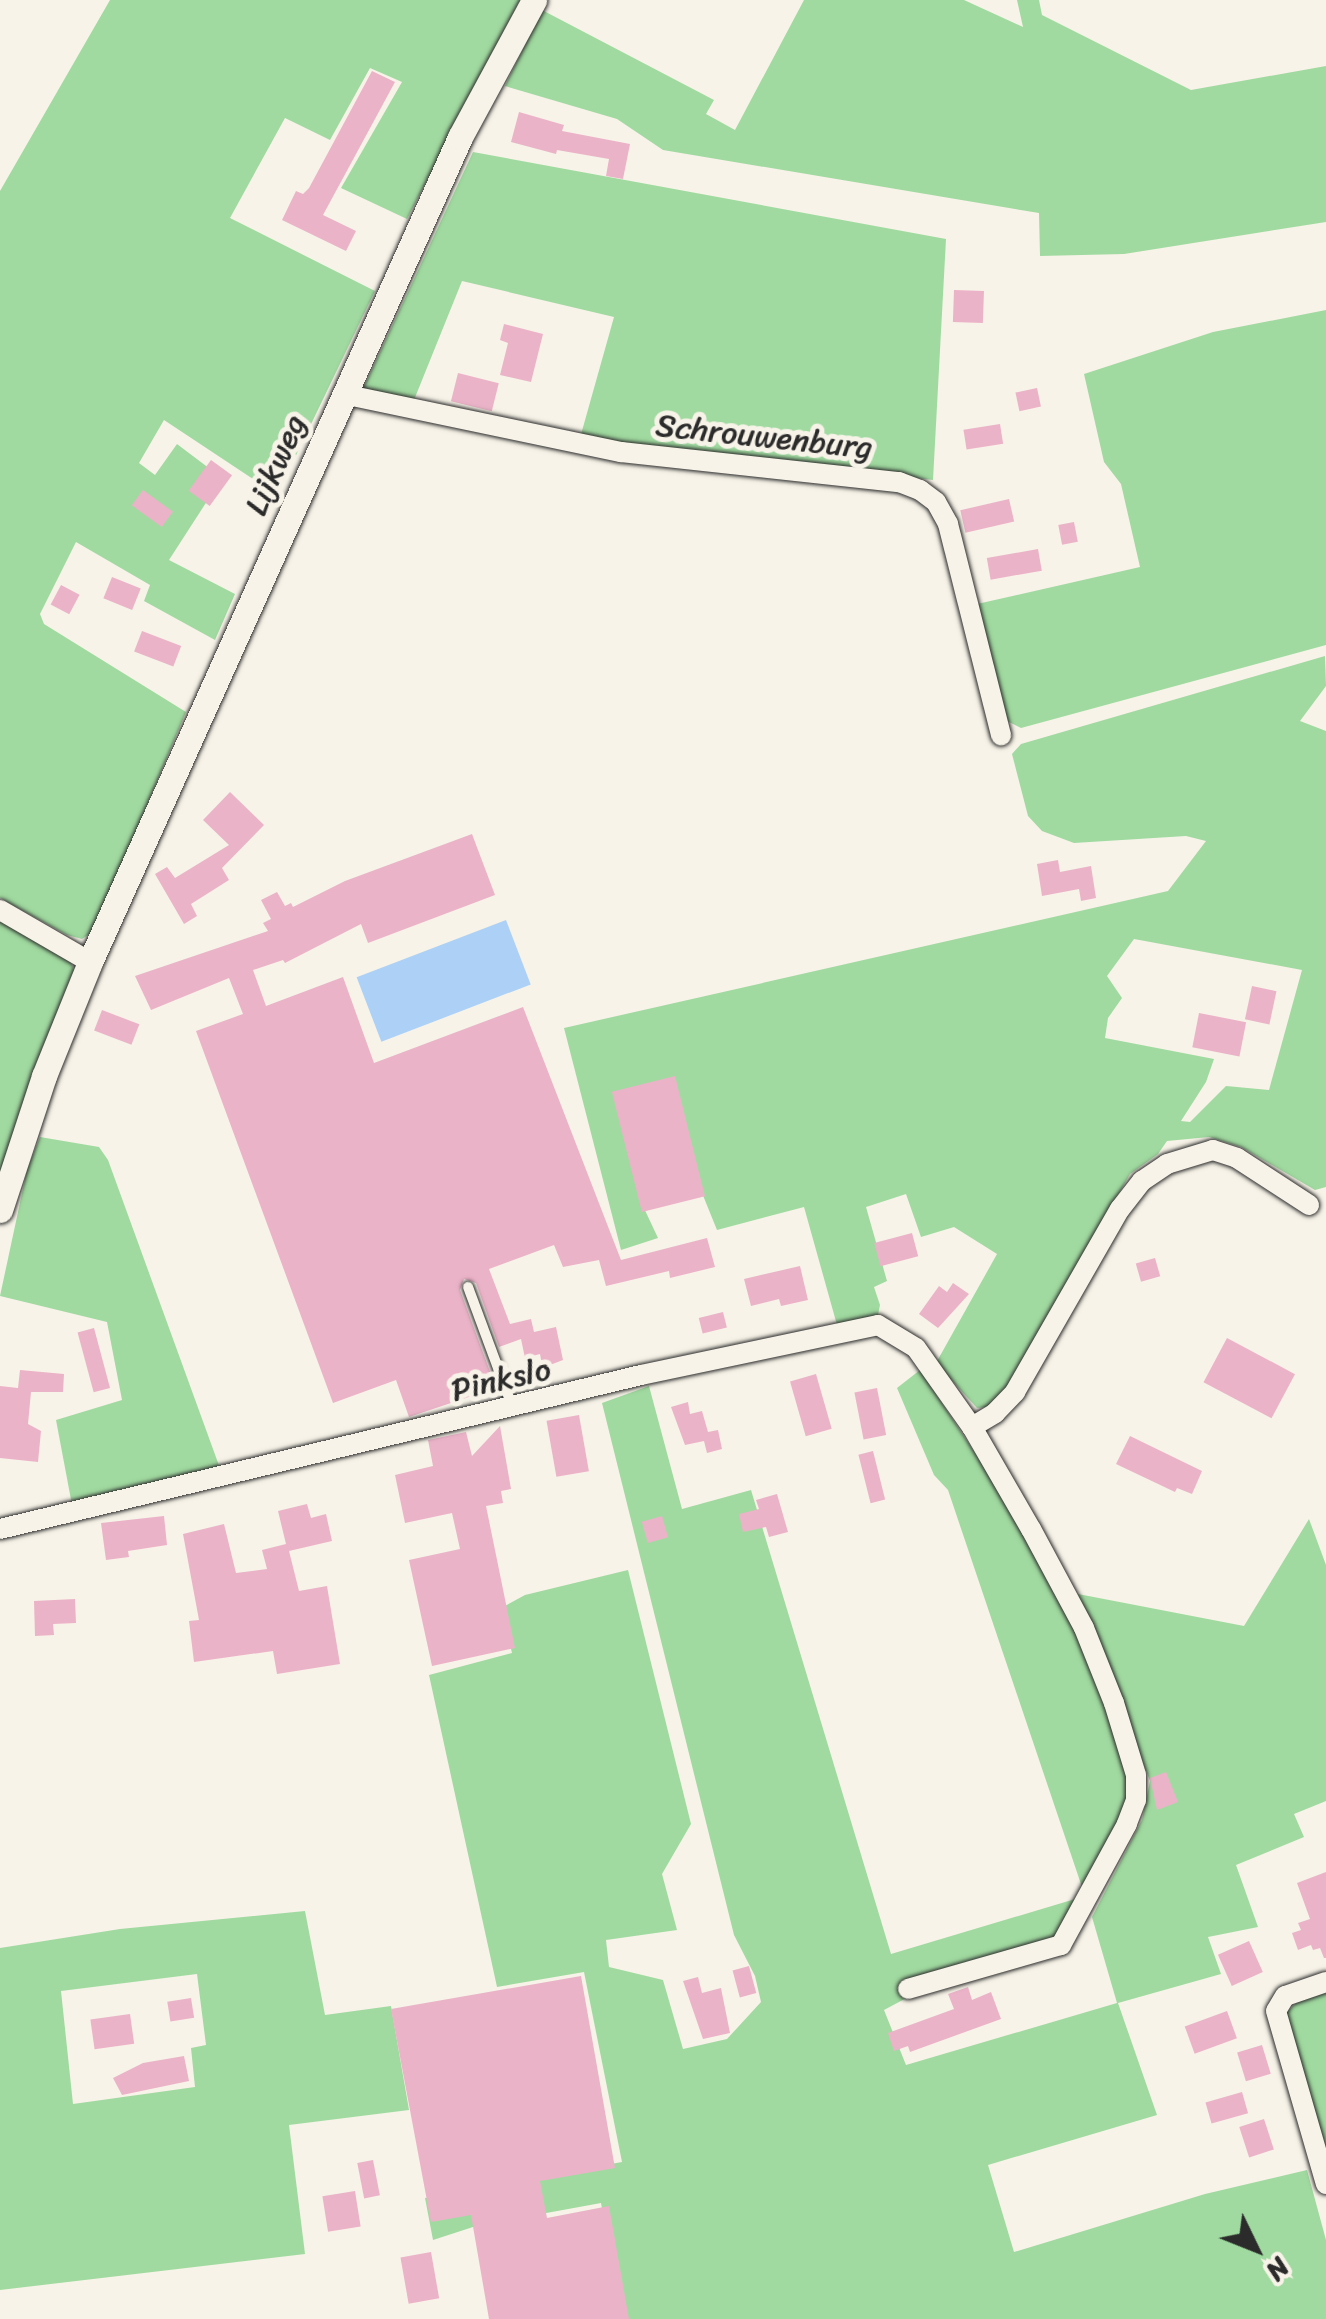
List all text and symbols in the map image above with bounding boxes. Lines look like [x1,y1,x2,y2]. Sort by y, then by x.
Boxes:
street label: Schrouwenburg [654,407,874,467]
street label: Lijkweg [237,409,315,521]
street label: Pinkslo [447,1350,555,1410]
north arrow [1206,2199,1306,2299]
text: N [1254,2246,1303,2294]

